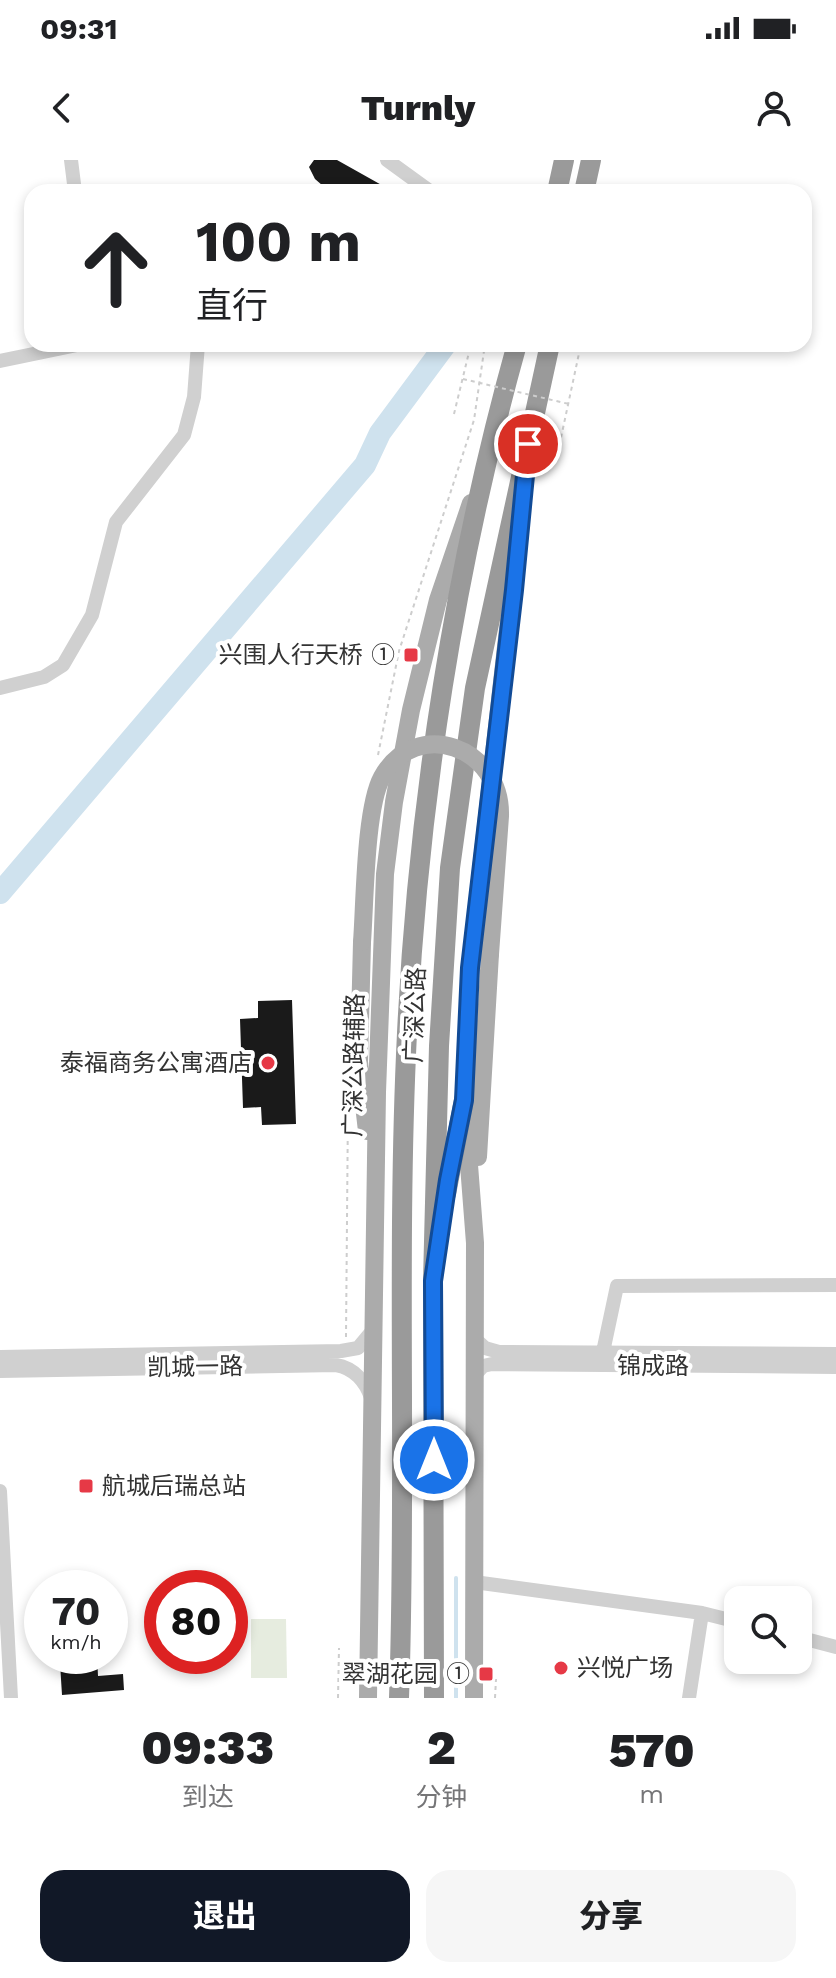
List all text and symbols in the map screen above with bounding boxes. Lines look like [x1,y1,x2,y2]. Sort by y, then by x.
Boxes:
text: 09:31 [40,11,118,46]
icon: back [40,86,84,130]
icon: person [752,86,796,130]
text: Turnly [361,87,475,129]
text: 100 m [196,209,361,275]
icon: ahead [64,216,168,320]
text: 直行 [196,285,268,327]
pin [494,410,562,478]
icon: arrive [506,422,550,466]
place label: 兴围人行天桥 ① [219,641,395,669]
marker: 兴围人行天桥 ① [402,646,420,664]
street label: 广深公路 [399,967,431,1063]
street label: 广深公路辅路 [339,993,369,1137]
place label: 泰福商务公寓酒店 [60,1049,252,1077]
marker: 泰福商务公寓酒店 [259,1054,277,1072]
street label: 凯城一路 [147,1352,243,1382]
street label: 锦成路 [617,1352,689,1380]
position arrow [392,1418,476,1502]
place label: 航城后瑞总站 [102,1472,246,1500]
marker: 航城后瑞总站 [77,1477,95,1495]
speed limit sign: 80 [144,1570,248,1674]
map controls [724,1586,812,1674]
button: search [724,1586,812,1674]
text: 70 [51,1588,101,1635]
text: km/h [50,1630,102,1654]
place label: 兴悦广场 [577,1654,673,1682]
marker: 兴悦广场 [552,1659,570,1677]
place label: 翠湖花园 ① [342,1660,470,1688]
marker: 翠湖花园 ① [477,1665,495,1683]
text: 09:33 [141,1719,274,1776]
text: 2 [427,1719,456,1776]
text: 570 [609,1722,695,1779]
text: m [639,1779,664,1809]
text: 到达 [182,1782,234,1812]
text: 分钟 [415,1782,467,1812]
button: 退出 [40,1870,410,1962]
button: 分享 [426,1870,796,1962]

